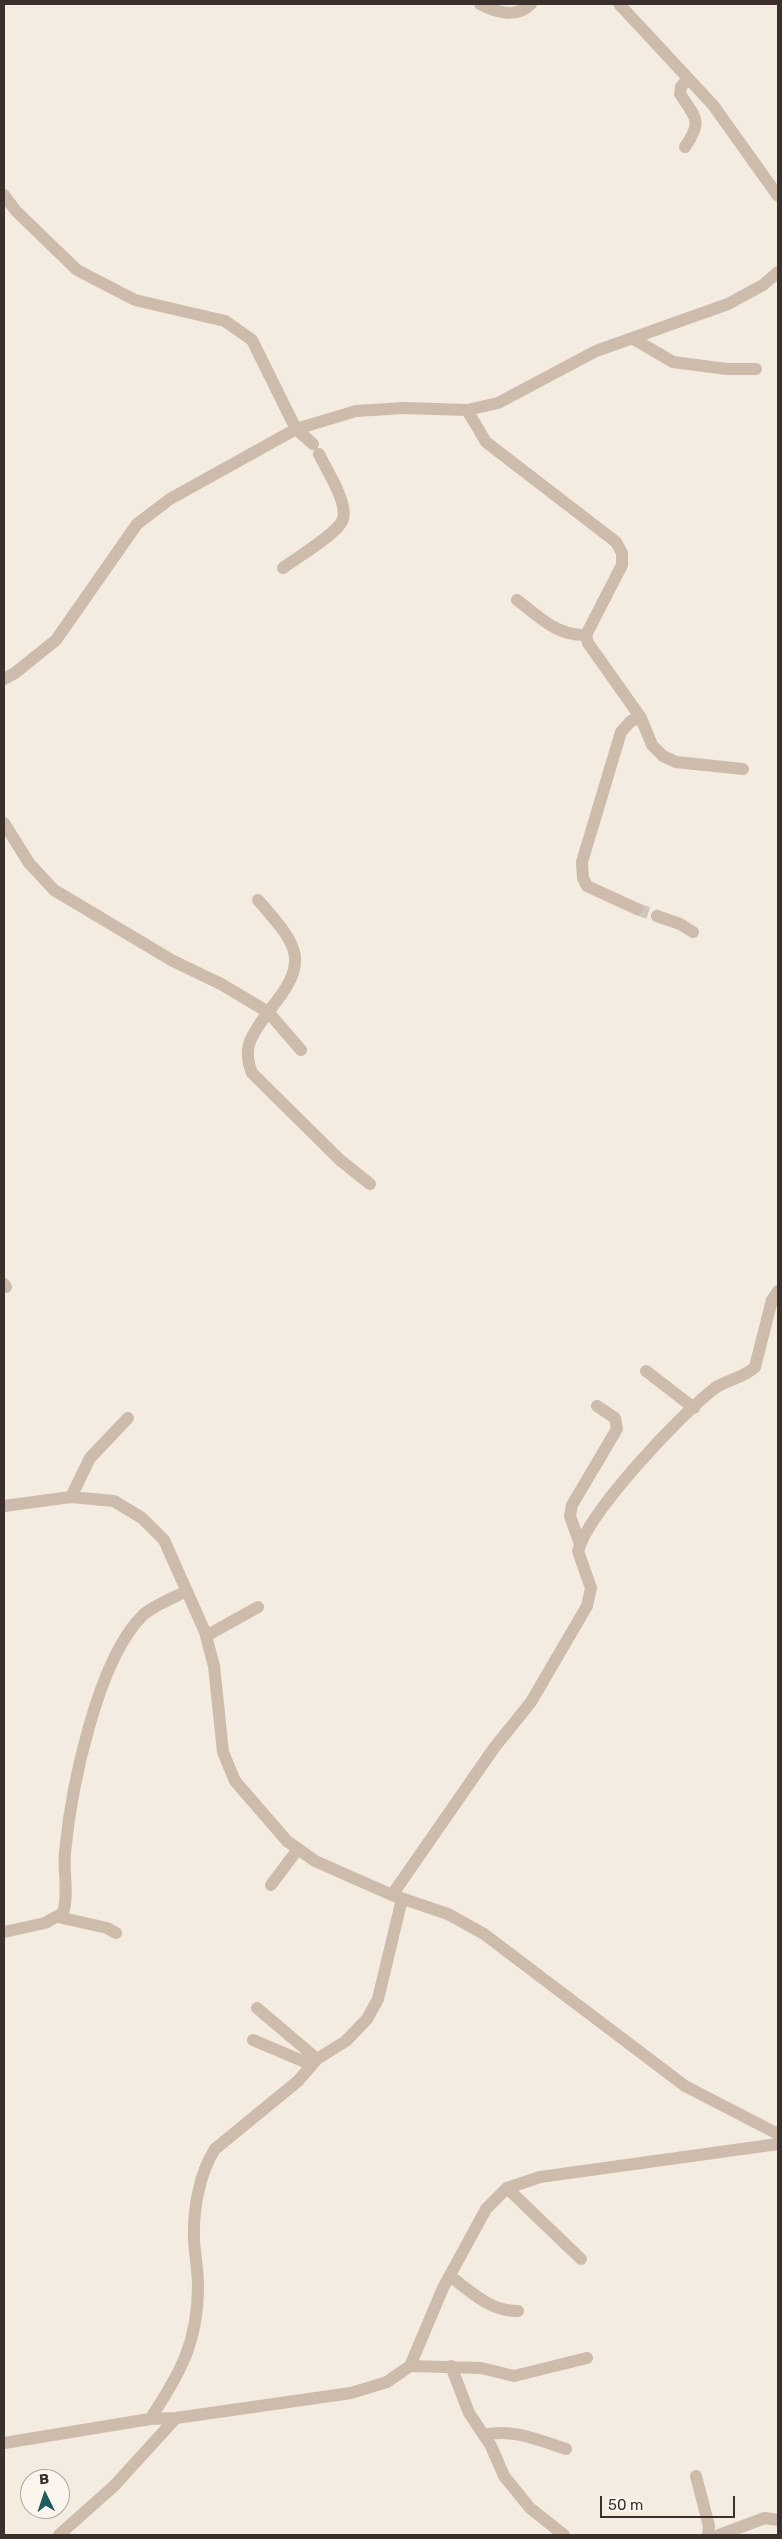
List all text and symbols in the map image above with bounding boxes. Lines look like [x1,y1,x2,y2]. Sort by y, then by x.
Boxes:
north arrow [20,2469,70,2519]
text: B [38,2471,49,2488]
scale bar [602,2486,737,2518]
text: 50 m [608,2496,643,2514]

